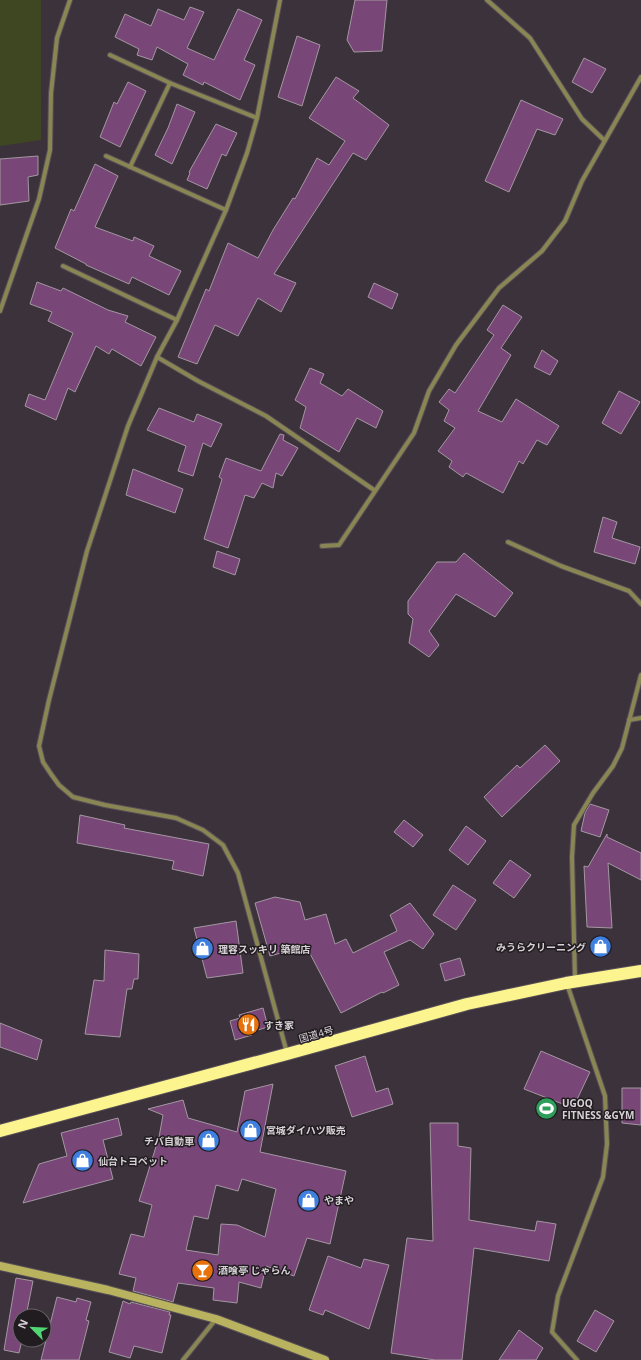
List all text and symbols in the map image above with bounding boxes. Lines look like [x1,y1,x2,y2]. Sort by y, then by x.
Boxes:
shop icon: みうらクリーニング [588,934,614,960]
shop icon: 理容スッキリ 築館店 [189,936,215,962]
place label: みうらクリーニング [496,940,586,954]
place label: 理容スッキリ 築館店 [218,942,311,956]
restaurant icon: すき家 [235,1012,261,1038]
place label: すき家 [264,1018,294,1032]
street label: 国道4号 [297,1022,335,1046]
sports icon: UGOQ FITNESS &GYM [533,1096,559,1122]
place label: UGOQ FITNESS &GYM [562,1096,634,1122]
shop icon: 宮城ダイハツ販売 [237,1117,263,1143]
place label: 宮城ダイハツ販売 [266,1123,346,1137]
shop icon: チバ自動車 [196,1128,222,1154]
place label: チバ自動車 [144,1134,194,1148]
shop icon: 仙台トヨペット [70,1148,96,1174]
place label: 仙台トヨペット [98,1154,168,1168]
shop icon: やまや [295,1187,321,1213]
place label: やまや [324,1193,354,1207]
bar icon: 酒喰亭 じゃらん [189,1257,215,1283]
place label: 酒喰亭 じゃらん [218,1263,291,1277]
north arrow [12,1308,52,1348]
text: N [14,1317,31,1331]

